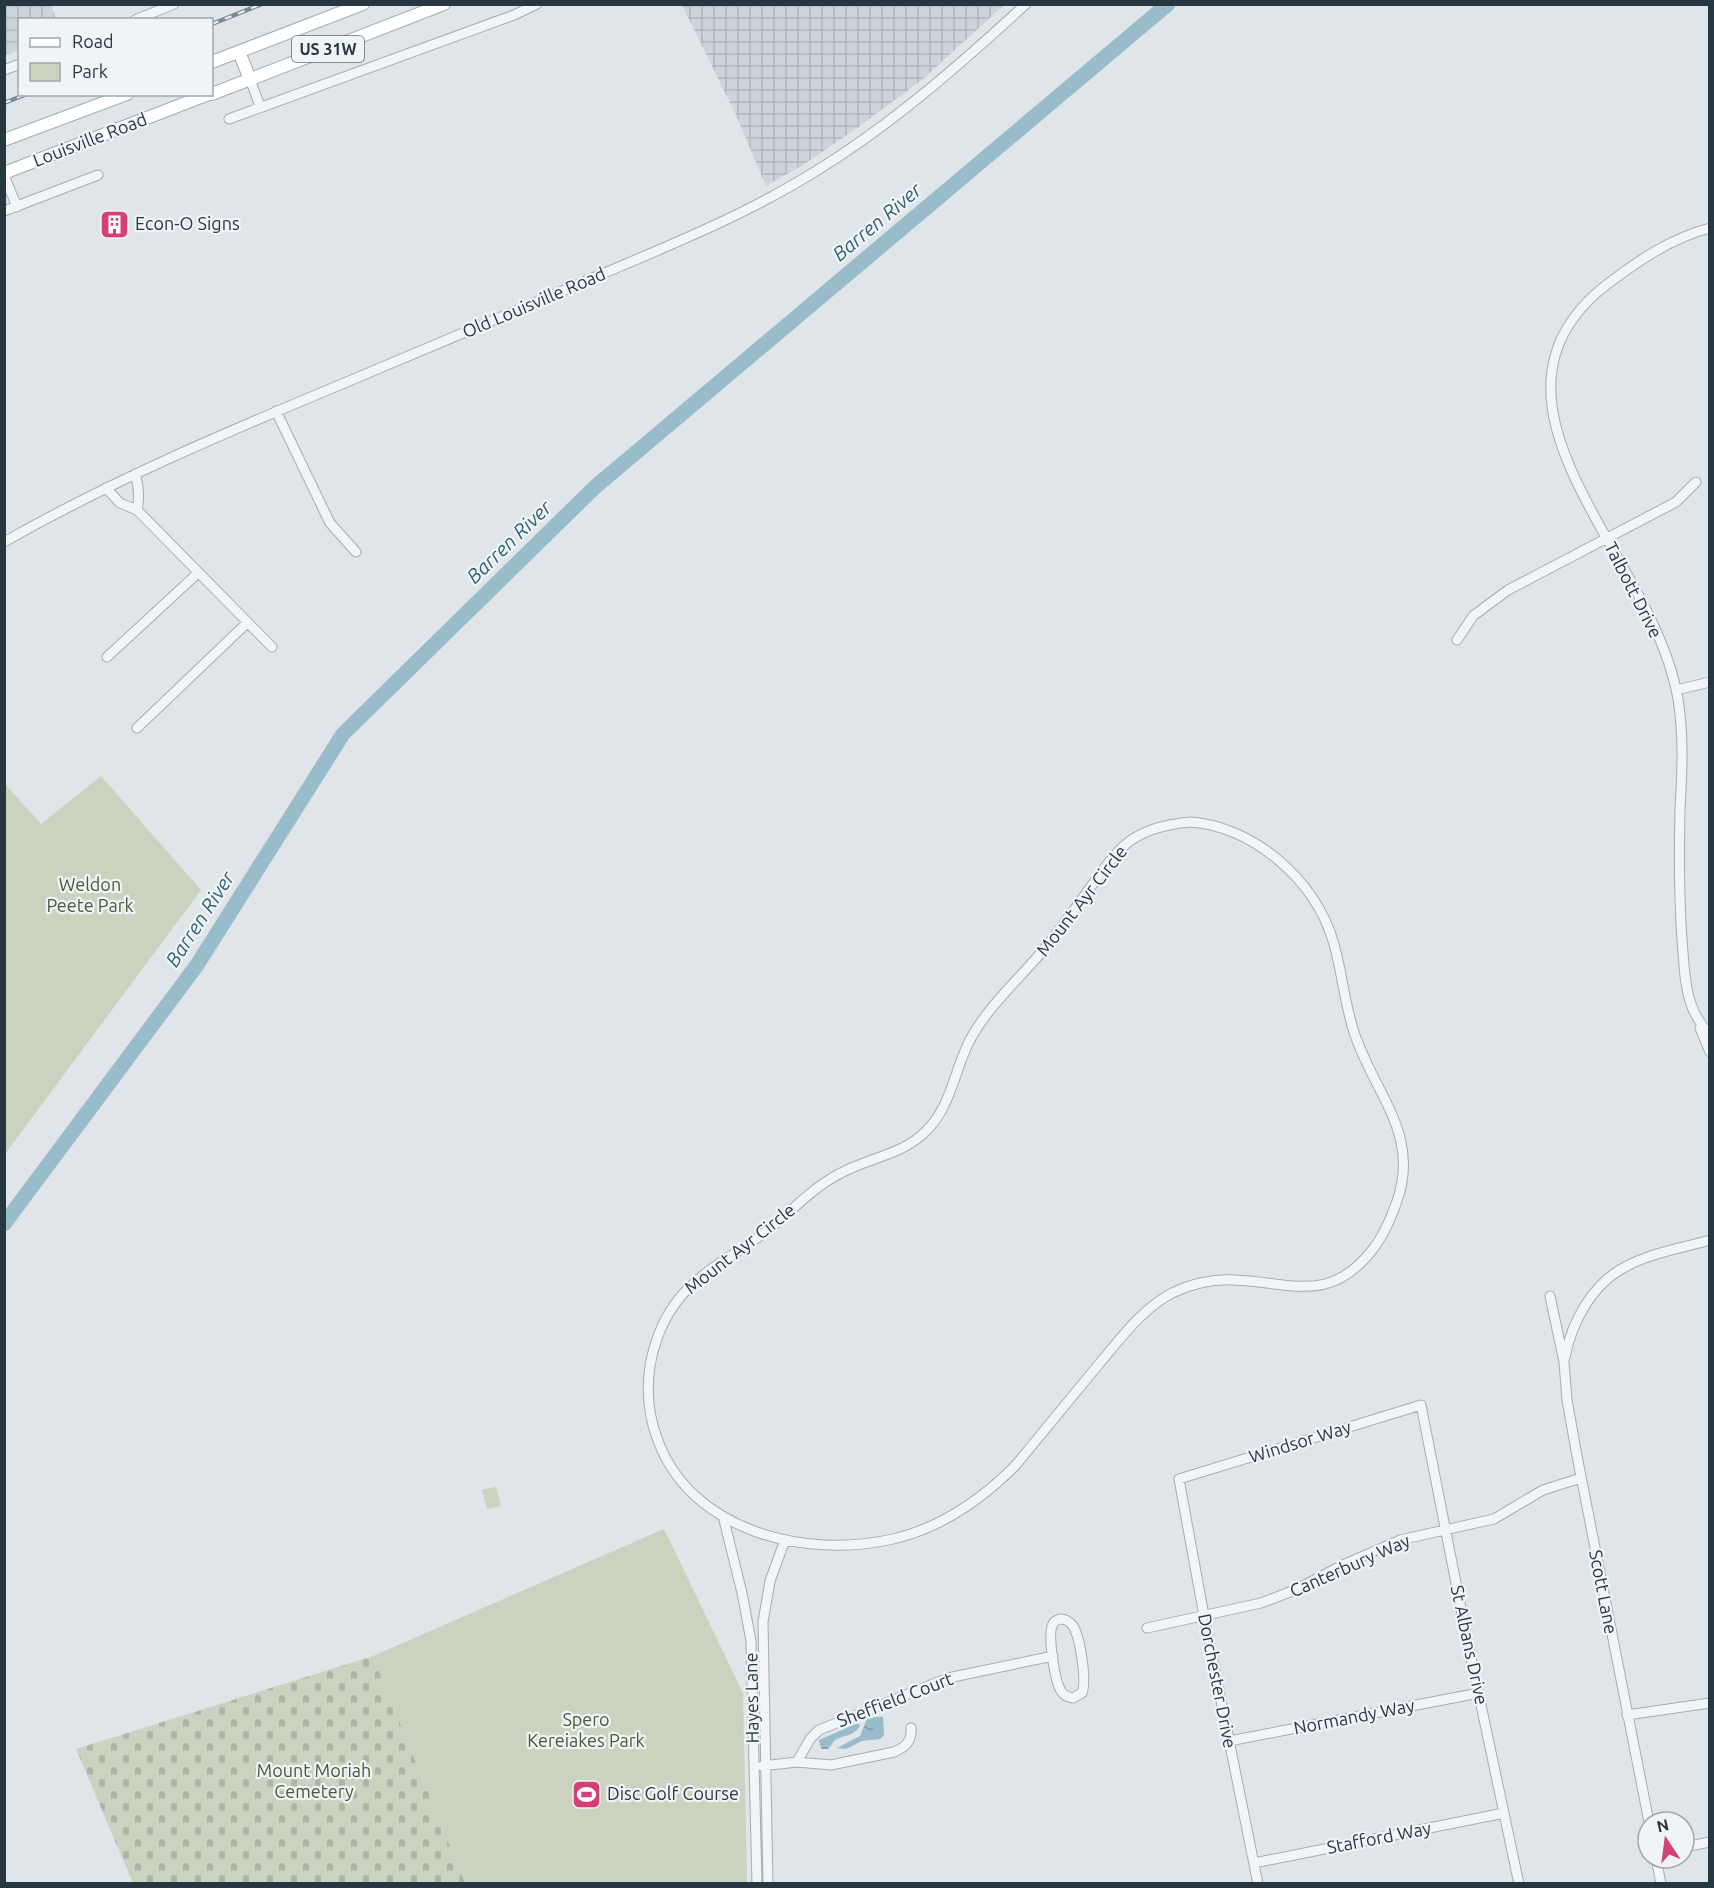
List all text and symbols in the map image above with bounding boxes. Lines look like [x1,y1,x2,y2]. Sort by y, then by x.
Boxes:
legend [18,18,213,96]
text: Road [72,31,114,51]
road number: US 31W [292,36,364,62]
text: Park [72,61,108,81]
street label: Louisville Road [30,108,149,170]
water label: Barren River [828,177,927,265]
building icon: Econ-O Signs [98,208,130,240]
place label: Econ-O Signs [135,213,240,233]
street label: Old Louisville Road [459,263,608,341]
water label: Barren River [462,495,557,588]
street label: Talbott Drive [1601,538,1667,641]
street label: Mount Ayr Circle [1032,841,1130,959]
water label: Barren River [160,866,240,971]
park label: Weldon Peete Park [46,874,134,915]
street label: Mount Ayr Circle [680,1199,798,1297]
street label: Windsor Way [1246,1416,1353,1466]
street label: Canterbury Way [1286,1530,1413,1601]
street label: Scott Lane [1586,1548,1622,1636]
street label: St Albans Drive [1448,1583,1492,1706]
street label: Dorchester Drive [1195,1612,1241,1750]
street label: Hayes Lane [740,1652,762,1744]
street label: Sheffield Court [834,1668,956,1730]
street label: Normandy Way [1292,1694,1416,1738]
park label: Spero Kereiakes Park [527,1709,645,1750]
park label: Mount Moriah Cemetery [257,1760,371,1801]
sports icon: Disc Golf Course [570,1778,602,1810]
place label: Disc Golf Course [607,1783,739,1803]
north arrow [1636,1810,1696,1870]
text: N [1655,1815,1670,1835]
street label: Stafford Way [1325,1817,1433,1857]

